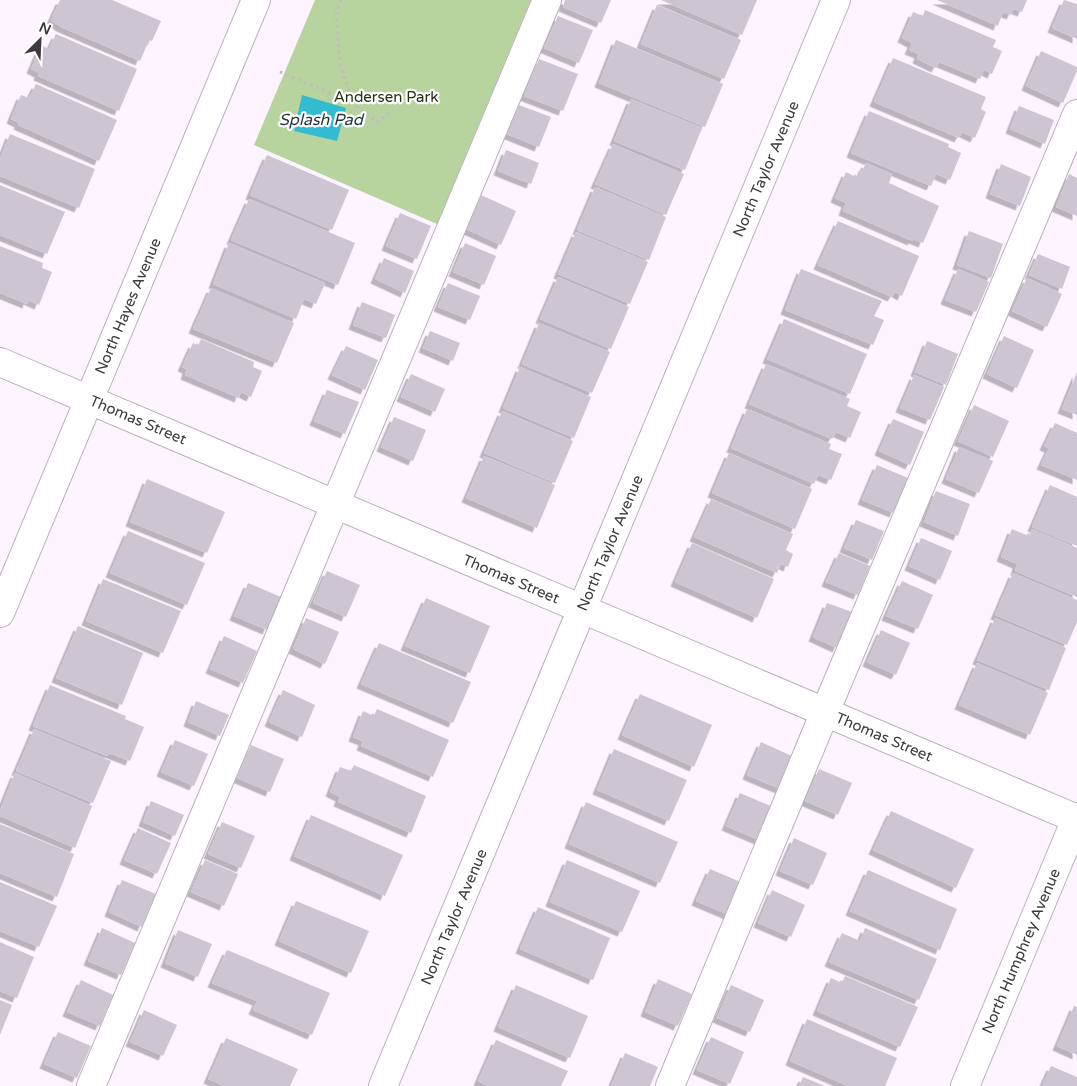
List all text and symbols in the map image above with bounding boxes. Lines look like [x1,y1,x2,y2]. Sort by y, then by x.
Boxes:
north arrow [15,15,65,65]
text: N [36,19,54,39]
park label: Andersen Park [334,88,438,106]
street label: North Taylor Avenue [729,98,803,240]
water label: Splash Pad [279,110,365,130]
street label: North Hayes Avenue [91,235,165,377]
street label: Thomas Street [87,391,189,449]
street label: North Taylor Avenue [573,472,647,614]
street label: Thomas Street [460,550,562,608]
street label: Thomas Street [833,708,935,766]
street label: North Taylor Avenue [417,846,491,988]
street label: North Humphrey Avenue [978,866,1064,1036]

